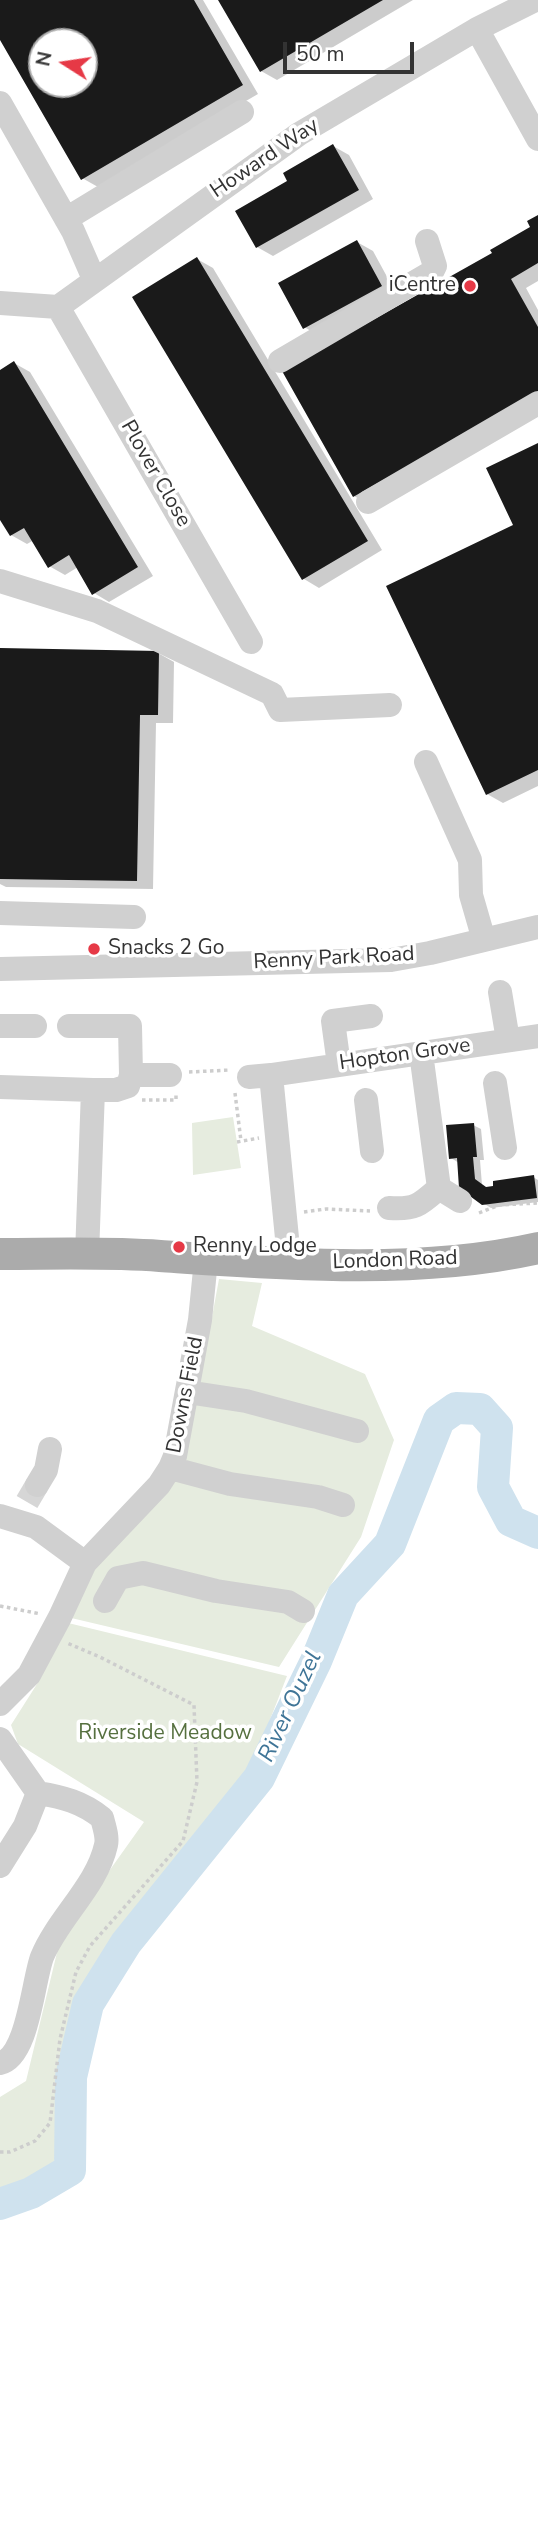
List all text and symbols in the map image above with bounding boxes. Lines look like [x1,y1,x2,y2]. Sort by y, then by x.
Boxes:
north arrow [28,28,98,98]
scale bar [286,28,417,72]
text: 50 m [296,40,345,68]
text: N [30,49,59,69]
street label: Howard Way [206,114,324,204]
place label: iCentre [389,273,456,299]
marker: iCentre [462,278,478,294]
street label: Plover Close [114,416,196,532]
place label: Snacks 2 Go [108,936,224,962]
marker: Snacks 2 Go [86,941,102,957]
street label: Renny Park Road [253,942,415,976]
street label: Hopton Grove [338,1033,472,1077]
place label: Renny Lodge [193,1234,317,1260]
marker: Renny Lodge [171,1239,187,1255]
street label: London Road [332,1246,458,1276]
street label: Downs Field [162,1335,210,1455]
water label: River Ouzel [253,1647,329,1767]
park label: Riverside Meadow [78,1721,252,1747]

